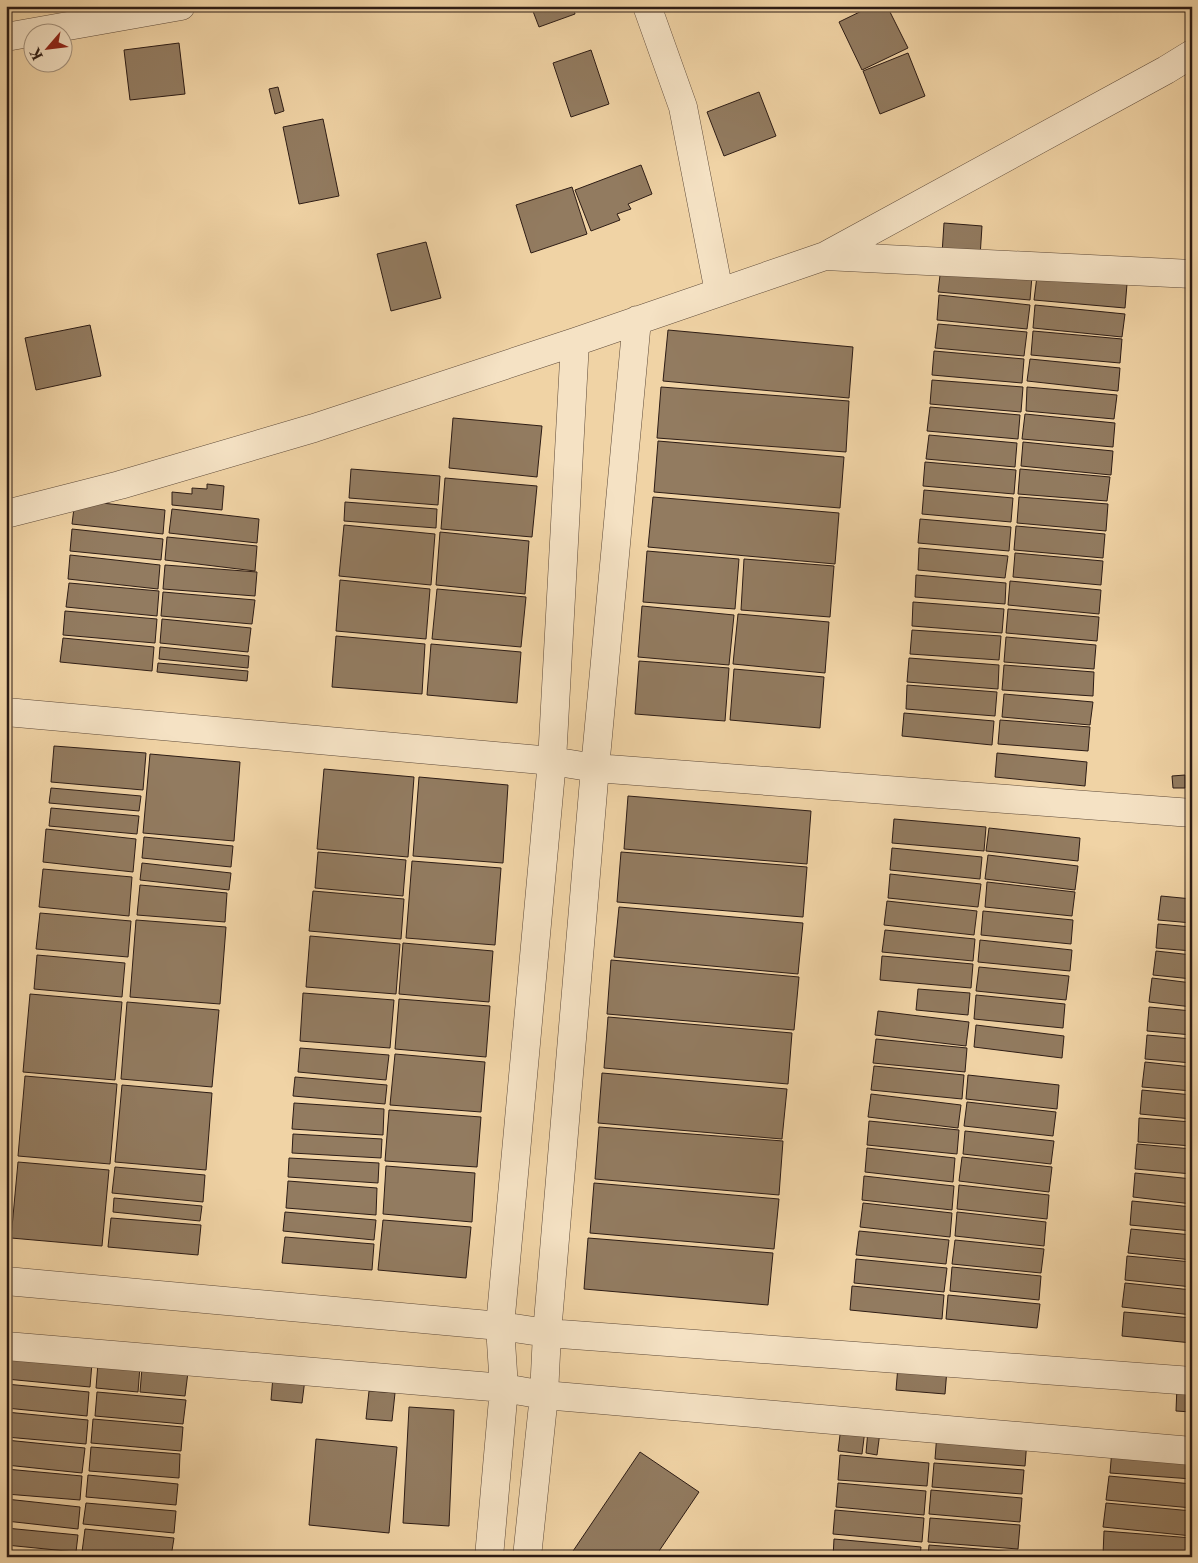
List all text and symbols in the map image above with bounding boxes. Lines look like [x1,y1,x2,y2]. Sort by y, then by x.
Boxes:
north arrow [22,22,72,72]
text: K [26,44,47,63]

